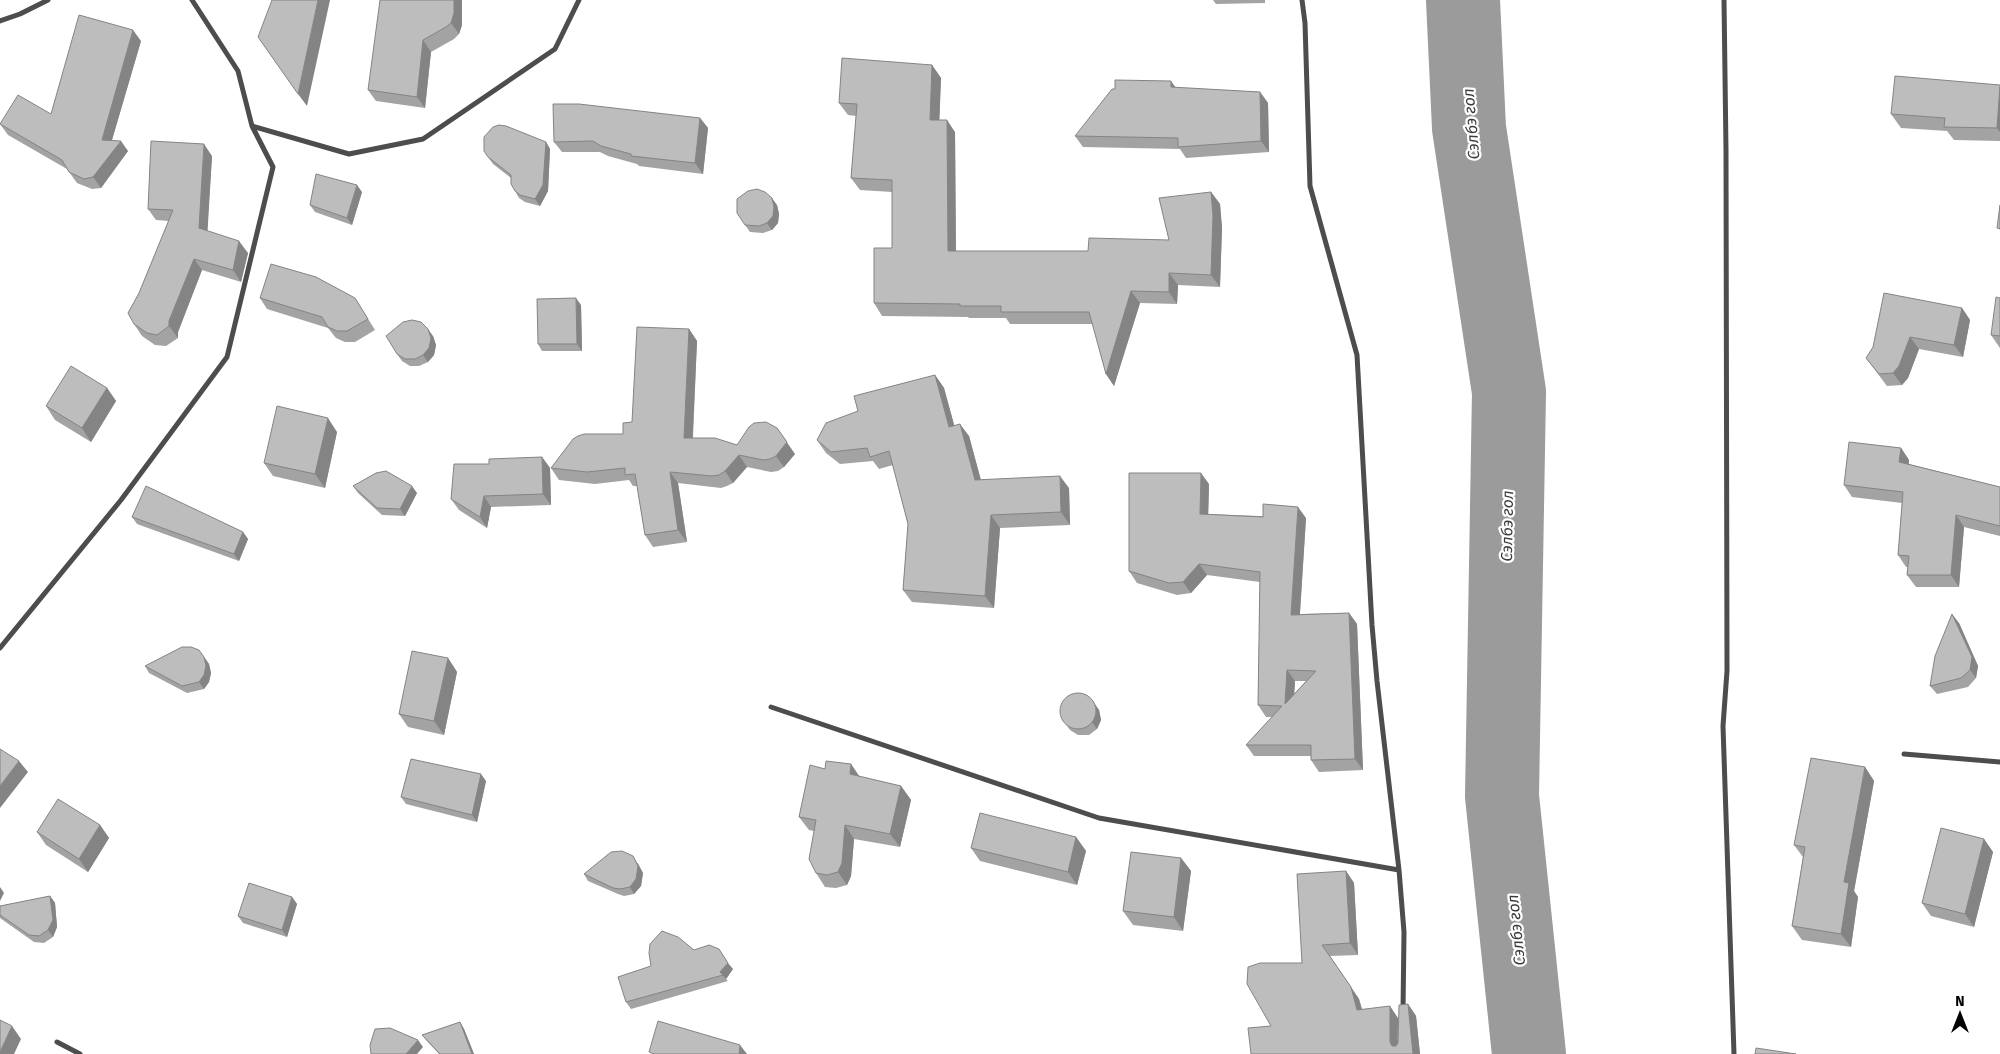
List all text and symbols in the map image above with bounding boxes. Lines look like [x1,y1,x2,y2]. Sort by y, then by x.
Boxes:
water label: Сэлбэ гол [1458,88,1484,160]
water label: Сэлбэ гол [1497,490,1517,562]
water label: Сэлбэ гол [1503,893,1529,967]
north arrow [1935,989,1985,1039]
text: N [1955,993,1965,1010]

